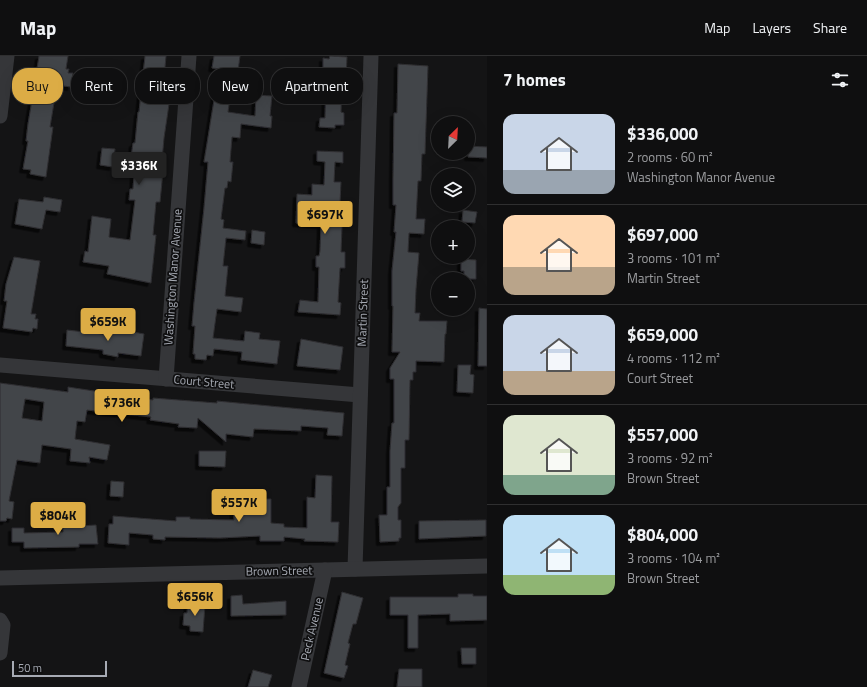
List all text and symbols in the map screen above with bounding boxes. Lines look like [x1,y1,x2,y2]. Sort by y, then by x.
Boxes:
text: Map [20,13,56,42]
text: Map [704,17,730,38]
text: Layers [752,17,791,38]
text: Share [813,17,847,38]
text: 7 homes [503,67,566,93]
chip: Buy [12,68,63,104]
chip: Rent [71,68,127,104]
chip: Filters [135,68,200,104]
chip: New [208,68,263,104]
chip: Apartment [271,68,363,104]
icon: filters [829,69,851,91]
north arrow [431,116,475,160]
map controls [431,116,475,316]
text: $336,000 [627,121,698,147]
icon: home [535,130,583,178]
text: 2 rooms · 60 m² [627,147,713,167]
pin: $336K [111,152,167,186]
text: $336K [121,155,157,175]
text: Washington Manor Avenue [627,167,775,187]
button: layers [431,168,475,212]
pin: $697K [297,201,353,235]
text: $697K [307,204,343,224]
street label: Washington Manor Avenue [158,208,187,346]
button: + [431,220,475,264]
text: $697,000 [627,222,698,248]
icon: home [535,231,583,279]
text: 3 rooms · 101 m² [627,248,720,268]
text: Martin Street [627,268,700,288]
button: − [431,272,475,316]
street label: Martin Street [352,278,373,347]
pin: $659K [80,308,136,342]
text: $659K [90,311,126,331]
text: $659,000 [627,322,698,348]
icon: home [535,331,583,379]
text: 4 rooms · 112 m² [627,348,720,368]
text: Court Street [627,368,693,388]
street label: Court Street [173,369,236,394]
pin: $736K [94,389,150,423]
text: $736K [104,392,140,412]
text: $557,000 [627,422,698,448]
icon: home [535,431,583,479]
text: 3 rooms · 92 m² [627,448,713,468]
text: Brown Street [627,468,699,488]
pin: $557K [211,489,267,523]
text: $557K [221,492,257,512]
pin: $804K [30,502,86,536]
text: $804K [40,505,76,525]
text: $804,000 [627,522,698,548]
icon: home [535,531,583,579]
text: 3 rooms · 104 m² [627,548,720,568]
street label: Brown Street [245,560,313,581]
text: Brown Street [627,568,699,588]
pin: $656K [167,583,223,617]
text: $656K [177,586,213,606]
street label: Peck Avenue [295,595,328,662]
scale bar [12,659,107,678]
text: 50 m [18,660,42,676]

